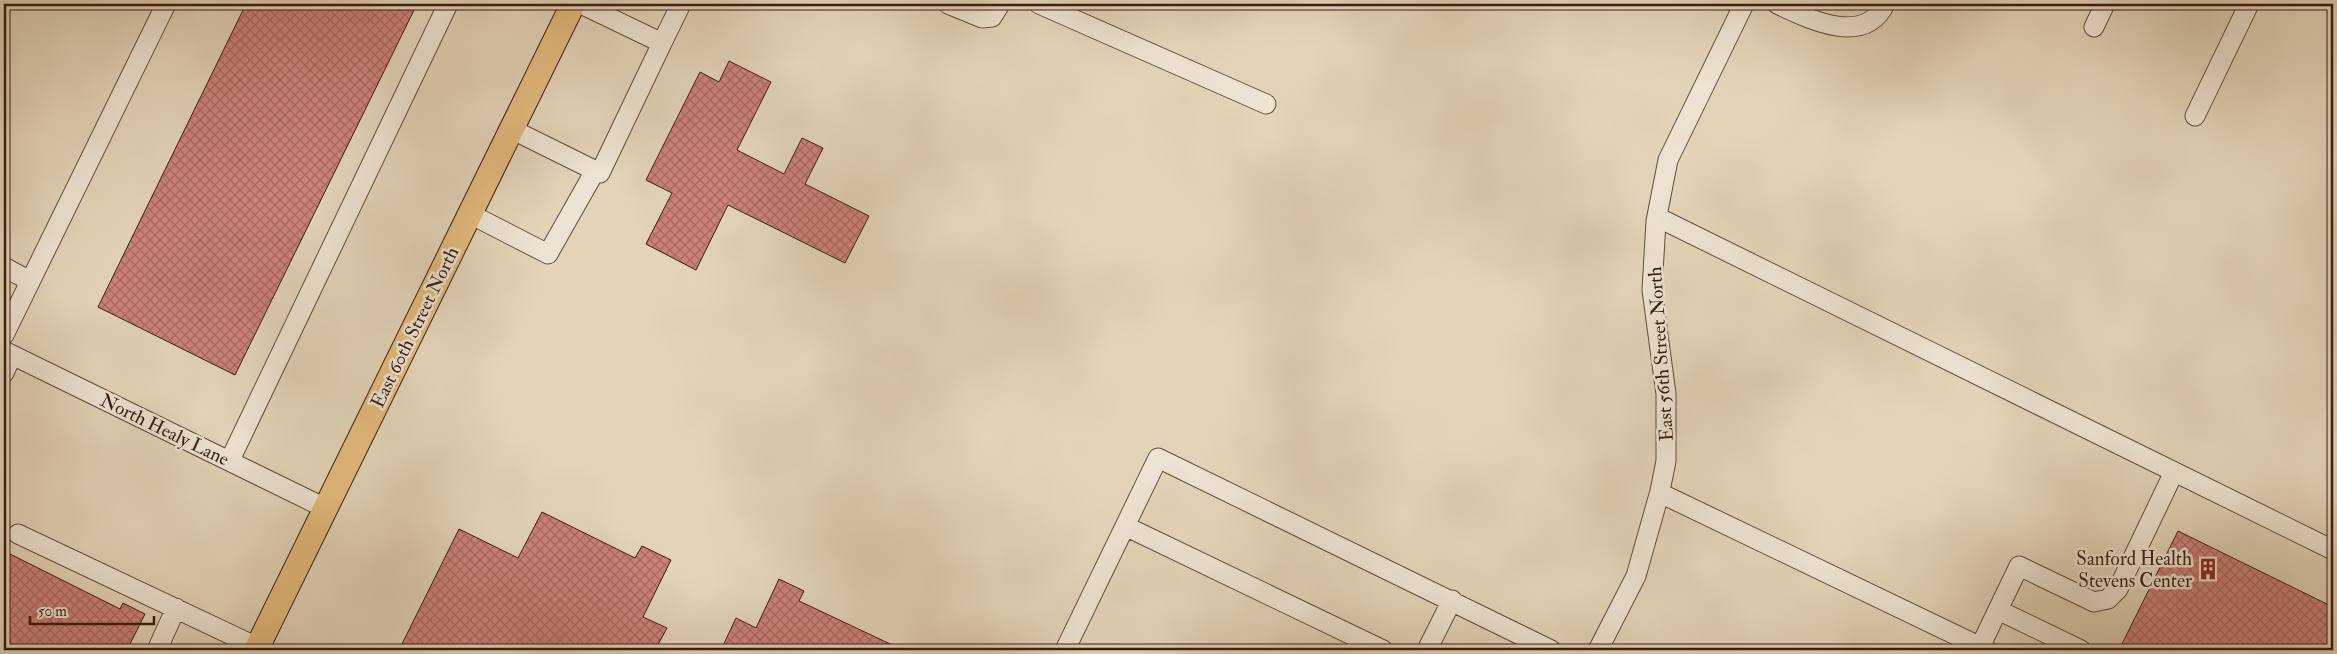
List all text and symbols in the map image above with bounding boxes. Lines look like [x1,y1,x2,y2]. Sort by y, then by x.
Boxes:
street label: East 60th Street North [365,243,464,412]
street label: East 56th Street North [1643,266,1679,442]
street label: North Healy Lane [96,388,233,472]
place label: Sanford Health Stevens Center [2076,547,2192,593]
building icon: Sanford Health Stevens Center [2195,556,2221,582]
scale bar [30,594,154,626]
text: 50 m [38,602,67,621]

